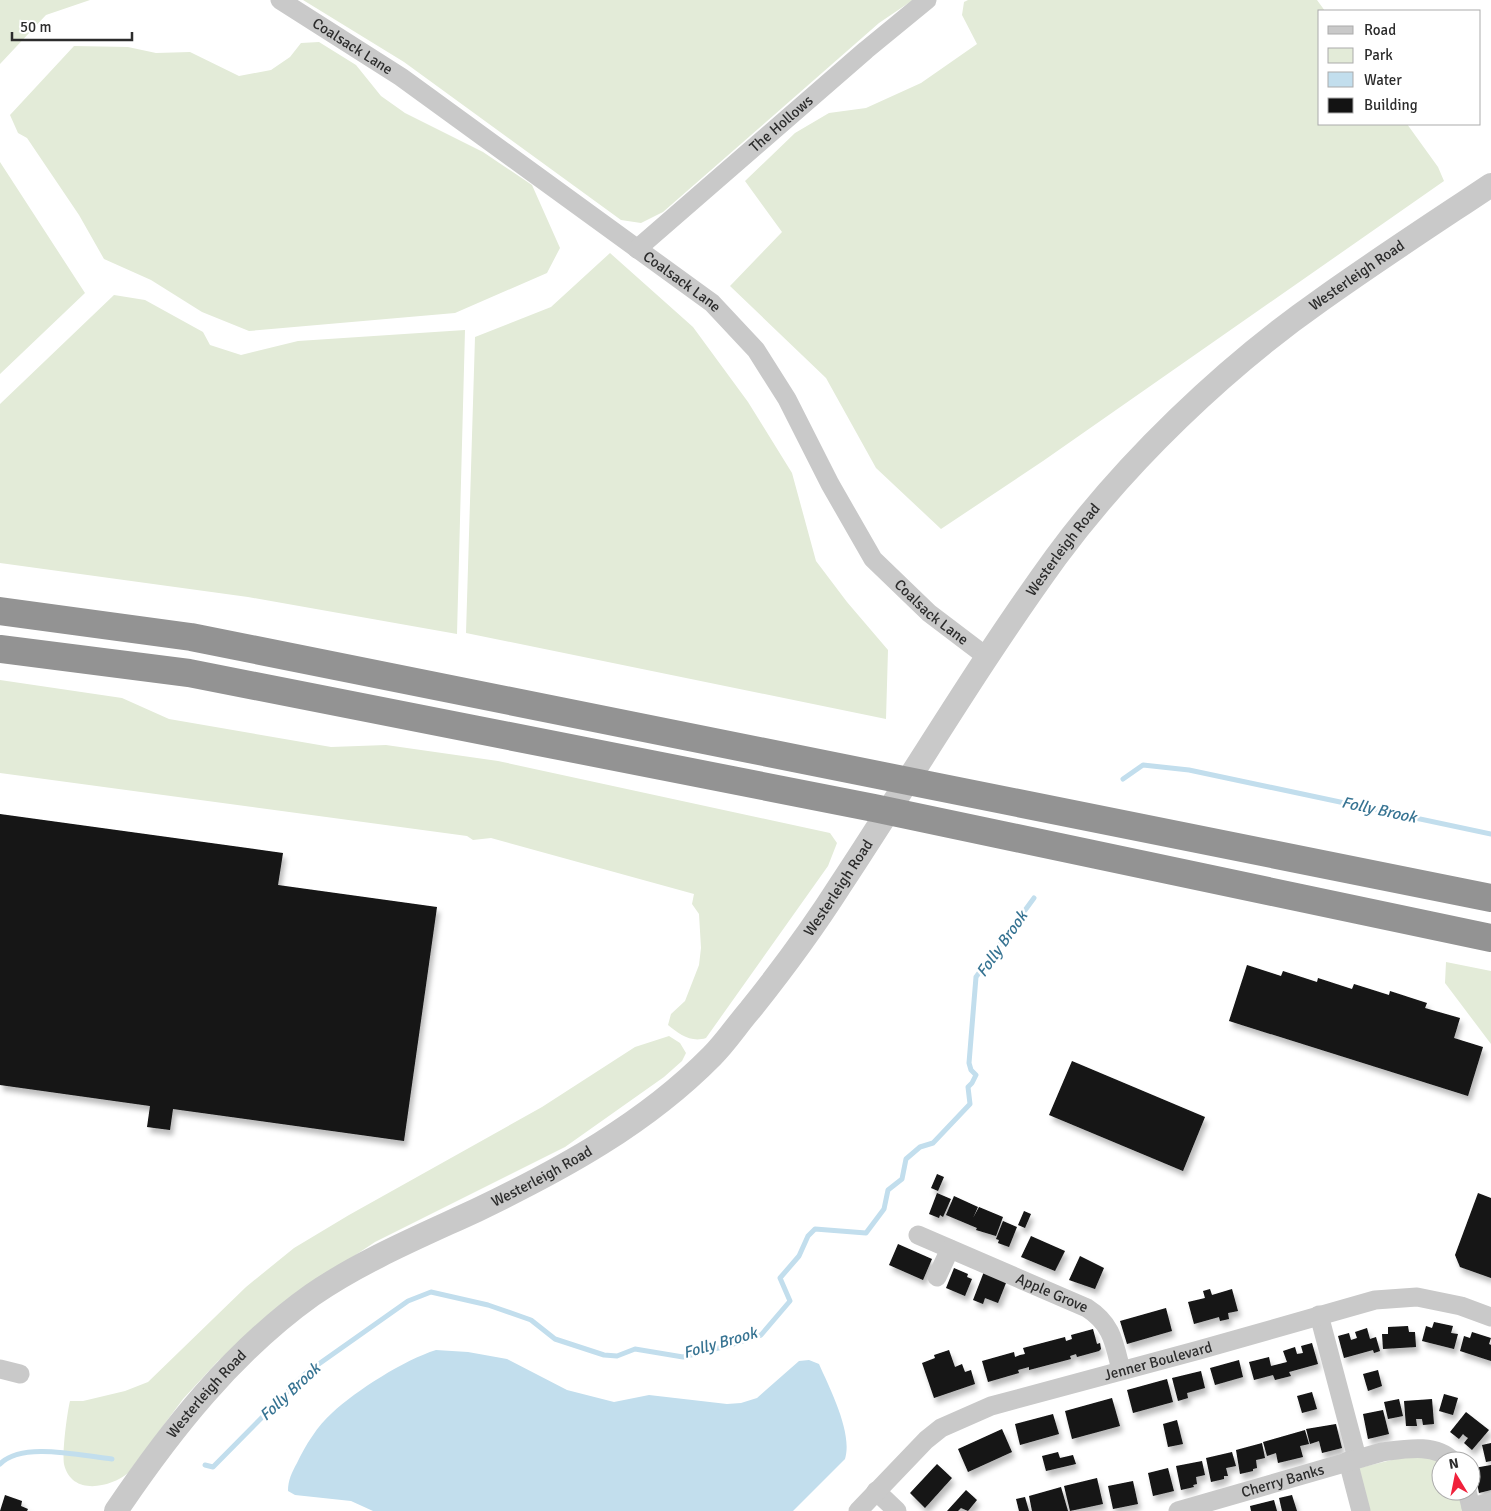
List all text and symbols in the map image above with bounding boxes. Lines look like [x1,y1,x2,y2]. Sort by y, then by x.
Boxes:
scale bar [12,10,132,42]
legend [1318,10,1481,125]
street label: Coalsack Lane [309,14,396,78]
text: 50 m [20,18,51,36]
text: Road [1364,21,1396,39]
text: Park [1364,46,1393,64]
text: Water [1364,71,1402,89]
street label: The Hollows [746,91,817,156]
text: Building [1364,96,1418,114]
street label: Westerleigh Road [1306,236,1408,315]
street label: Coalsack Lane [640,247,725,316]
street label: Westerleigh Road [1022,500,1104,600]
street label: Coalsack Lane [891,576,972,649]
water label: Folly Brook [1340,792,1420,828]
street label: Westerleigh Road [800,836,877,939]
water label: Folly Brook [972,906,1033,981]
street label: Westerleigh Road [488,1142,595,1211]
street label: Apple Grove [1013,1269,1091,1316]
water label: Folly Brook [681,1322,761,1363]
street label: Jenner Boulevard [1102,1338,1214,1384]
street label: Westerleigh Road [163,1346,250,1442]
water label: Folly Brook [255,1357,326,1425]
north arrow [1431,1451,1481,1501]
text: N [1448,1454,1460,1473]
street label: Cherry Banks [1239,1460,1327,1501]

